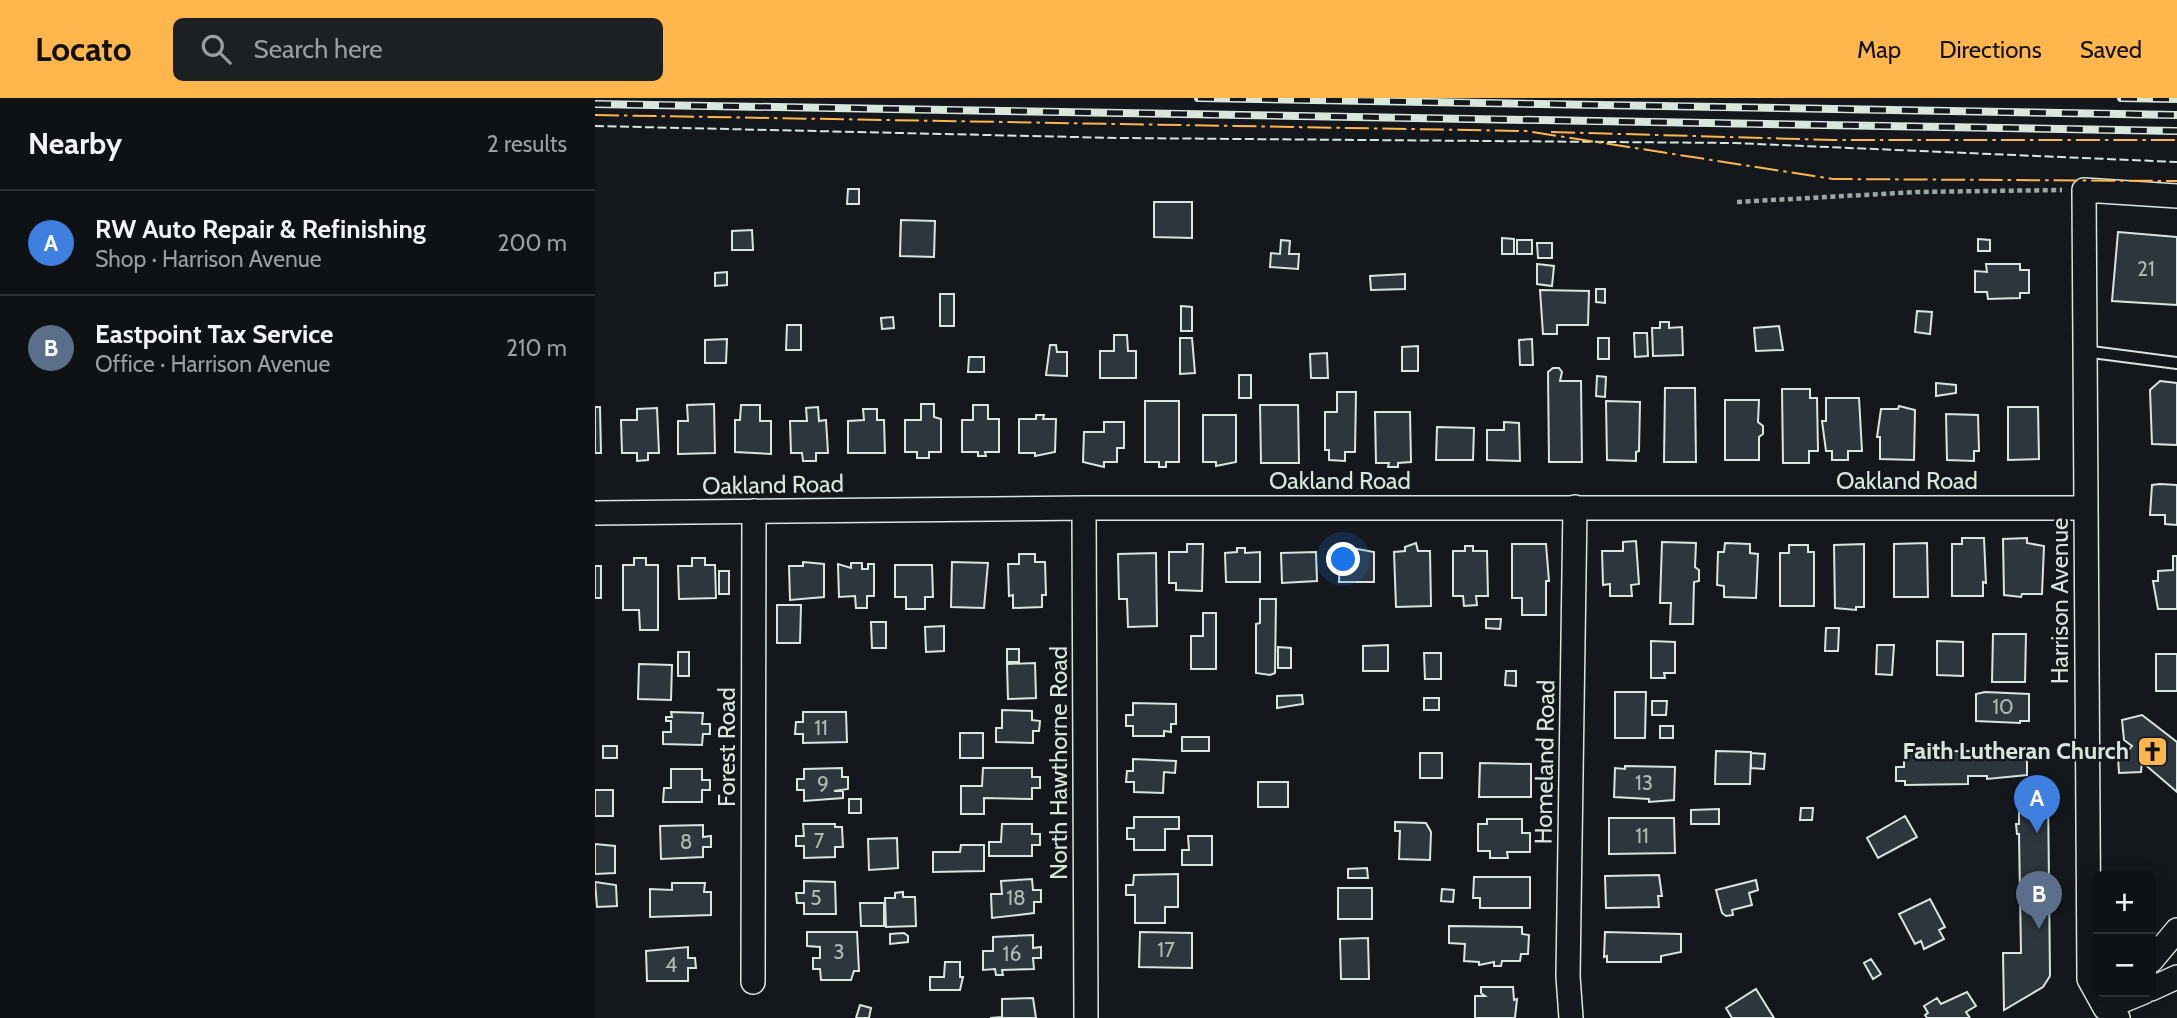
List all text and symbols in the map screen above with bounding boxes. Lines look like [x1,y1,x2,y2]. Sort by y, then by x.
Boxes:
search box [173,18,663,81]
text: Locato [35,29,131,69]
icon: search [197,30,235,68]
text: Search here [253,33,383,65]
text: Map [1857,35,1901,64]
text: Directions [1939,35,2042,64]
text: Saved [2080,35,2142,64]
text: Nearby [28,125,122,162]
text: 2 results [487,130,567,158]
text: RW Auto Repair & Refinishing [95,213,426,245]
text: A [44,229,58,257]
text: 200 m [497,229,567,257]
text: Shop · Harrison Avenue [95,245,322,273]
house number: 21 [2137,256,2155,281]
text: Eastpoint Tax Service [95,318,333,350]
text: B [44,334,58,362]
text: 210 m [506,334,567,362]
text: Office · Harrison Avenue [95,350,330,378]
street label: Oakland Road [1269,466,1411,495]
street label: Oakland Road [1836,466,1978,495]
street label: Oakland Road [702,469,844,500]
street label: Harrison Avenue [2045,518,2074,684]
your location [1326,542,1360,576]
street label: North Hawthorne Road [1044,646,1073,880]
street label: Homeland Road [1529,679,1560,844]
street label: Forest Road [712,687,741,807]
house number: 10 [1992,694,2014,719]
house number: 11 [814,715,828,740]
church icon: Faith Lutheran Church [2135,734,2169,768]
place label: Faith Lutheran Church [1903,736,2129,765]
house number: 13 [1635,770,1653,795]
house number: 9 [817,771,829,796]
pin: A [2014,775,2060,833]
house number: 11 [1635,823,1649,848]
house number: 7 [814,828,825,853]
house number: 8 [680,829,692,854]
pin: B [2016,871,2062,929]
map controls [2093,871,2156,997]
button: + [2093,871,2156,934]
house number: 5 [810,885,822,910]
house number: 18 [1006,885,1026,910]
button: − [2093,934,2156,997]
house number: 17 [1157,937,1175,962]
house number: 3 [833,939,845,964]
house number: 16 [1003,941,1021,966]
house number: 4 [665,952,677,977]

